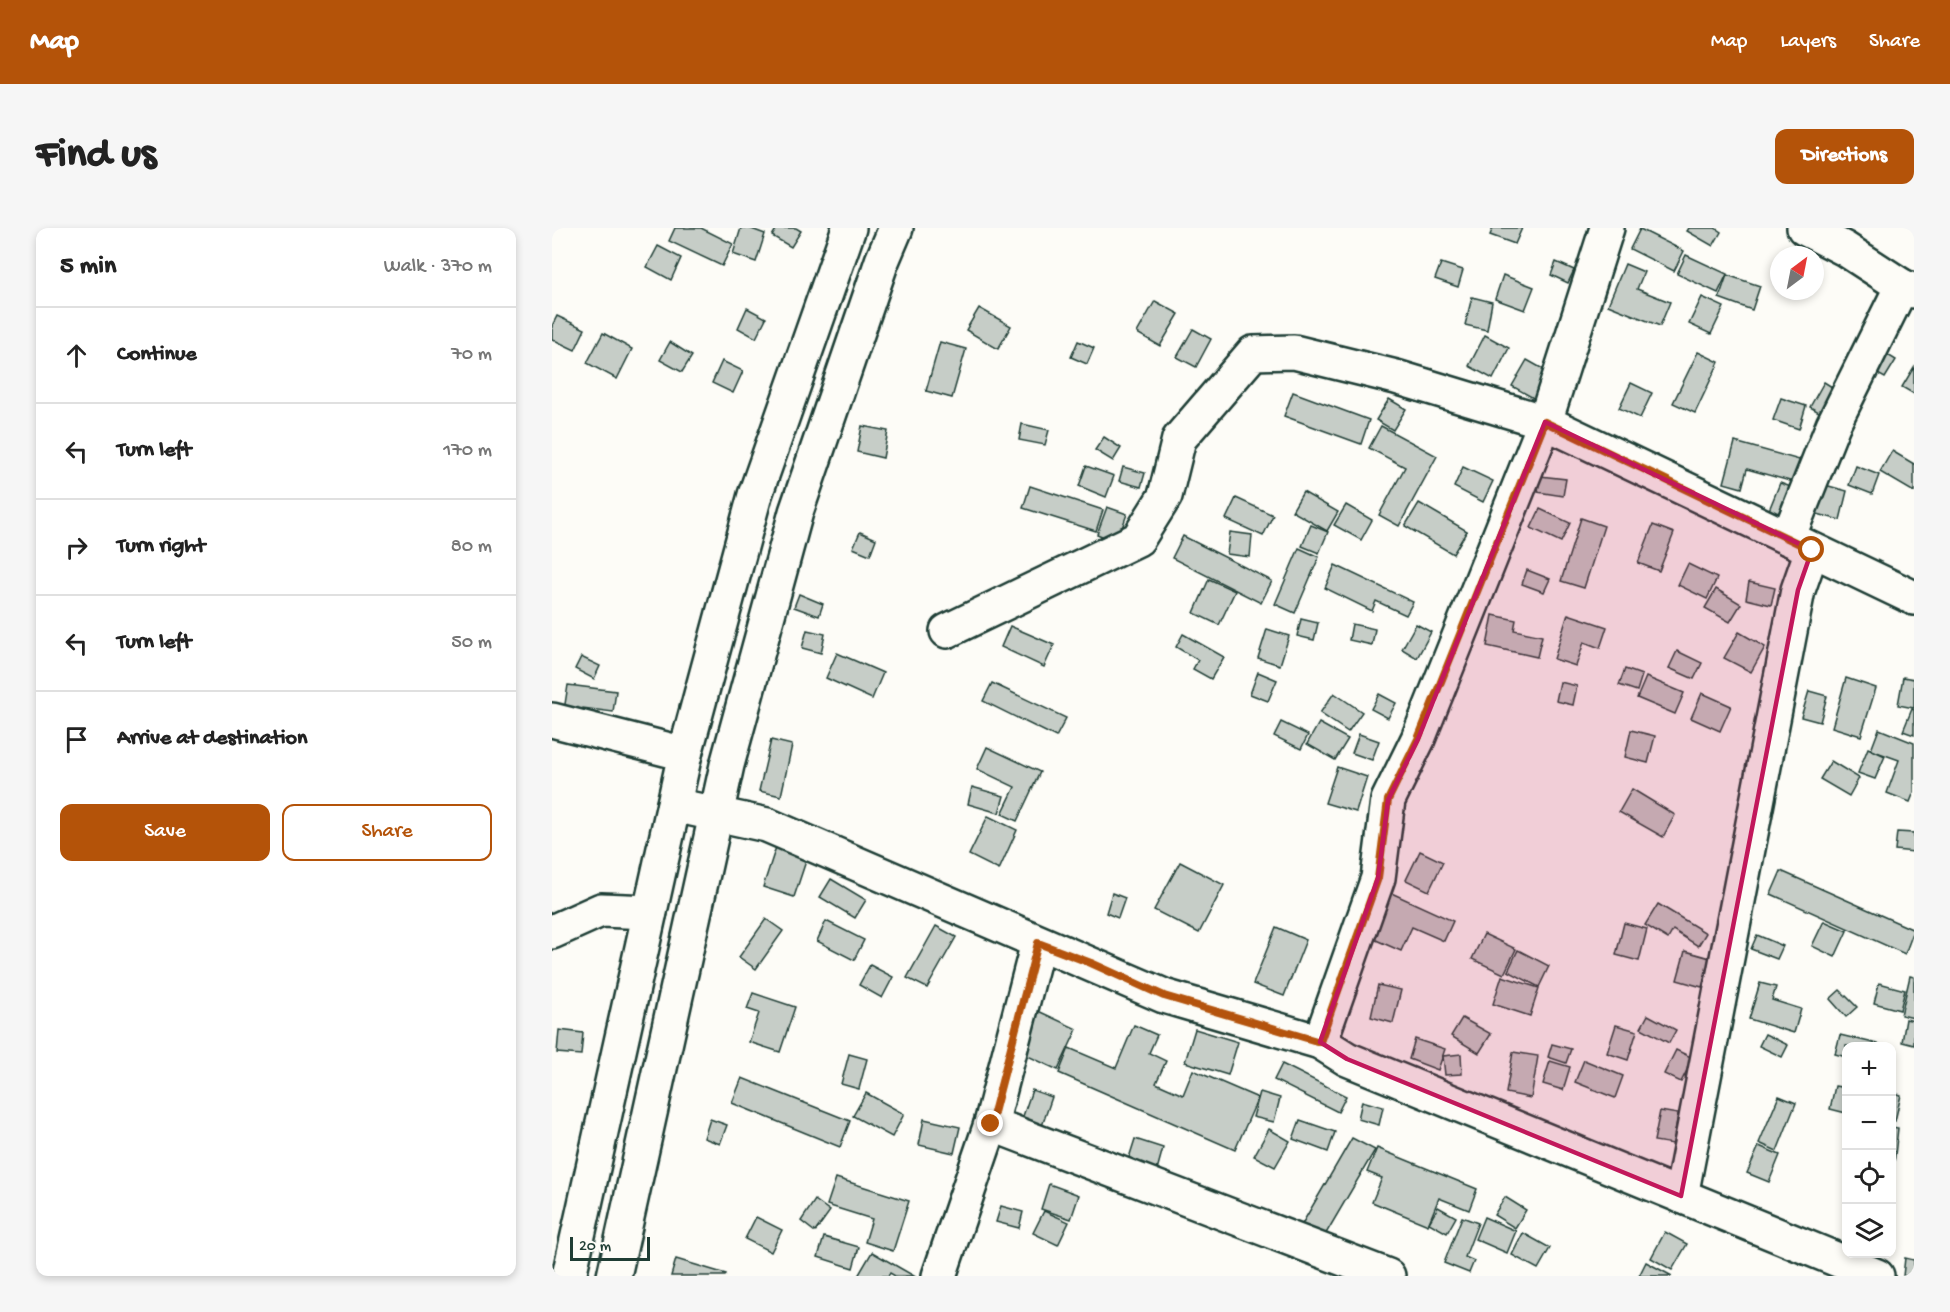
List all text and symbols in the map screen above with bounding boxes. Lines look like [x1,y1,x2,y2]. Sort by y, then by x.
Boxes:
text: Map [30,26,79,59]
text: Map [1711,30,1747,55]
text: Layers [1780,30,1836,55]
text: Share [1869,30,1920,55]
button: Directions [1775,129,1914,184]
text: Find us [36,132,156,181]
north arrow [1770,246,1824,300]
text: 5 min [60,252,116,283]
text: Walk · 370 m [384,256,492,279]
icon: ahead [60,339,93,372]
text: Continue [117,342,197,368]
text: 70 m [451,344,492,367]
icon: left [60,435,93,468]
text: Turn left [117,438,191,464]
text: 170 m [443,440,492,463]
icon: right [60,531,93,564]
text: Turn right [117,534,205,560]
text: 80 m [451,536,492,559]
route start [1798,536,1824,562]
icon: left [60,627,93,660]
text: Turn left [117,630,191,656]
text: 50 m [451,632,492,655]
icon: arrive [60,723,93,756]
text: Arrive at destination [117,726,307,752]
button: Save [60,804,270,861]
button: Share [282,804,492,861]
map controls [1842,1042,1896,1258]
button: + [1842,1042,1896,1096]
button: − [1842,1096,1896,1150]
route end [977,1110,1003,1136]
button: locate [1842,1150,1896,1204]
button: layers [1842,1204,1896,1258]
scale bar [570,1234,650,1262]
text: 20 m [579,1238,611,1257]

